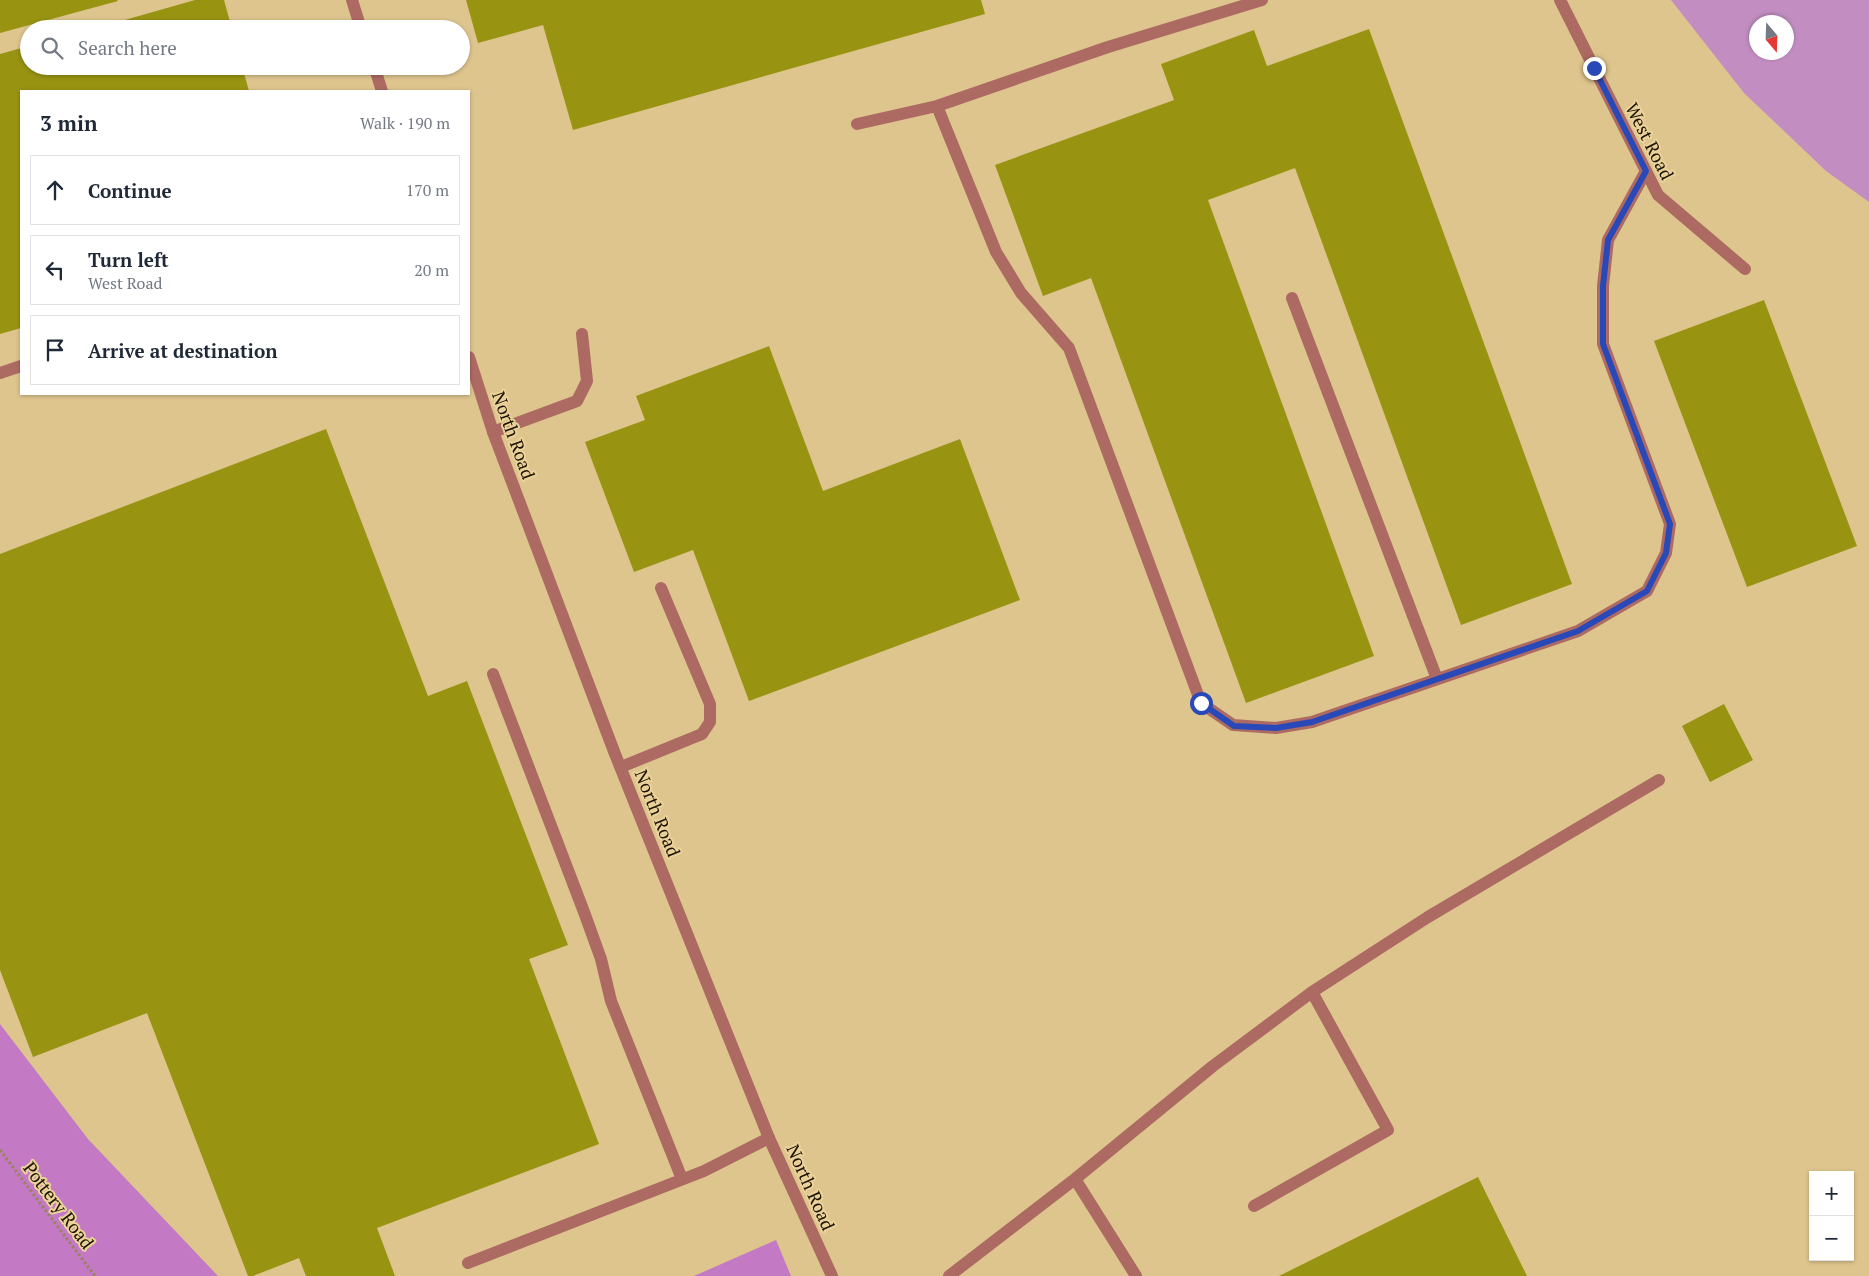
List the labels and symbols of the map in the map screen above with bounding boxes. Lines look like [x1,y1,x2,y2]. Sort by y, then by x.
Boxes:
north arrow [1749,15,1794,60]
route end [1583,57,1606,80]
street label: West Road [1620,98,1680,184]
street label: North Road [487,388,541,482]
route start [1190,692,1213,715]
street label: North Road [630,766,686,860]
street label: North Road [781,1140,841,1234]
street label: Pottery Road [18,1157,100,1253]

